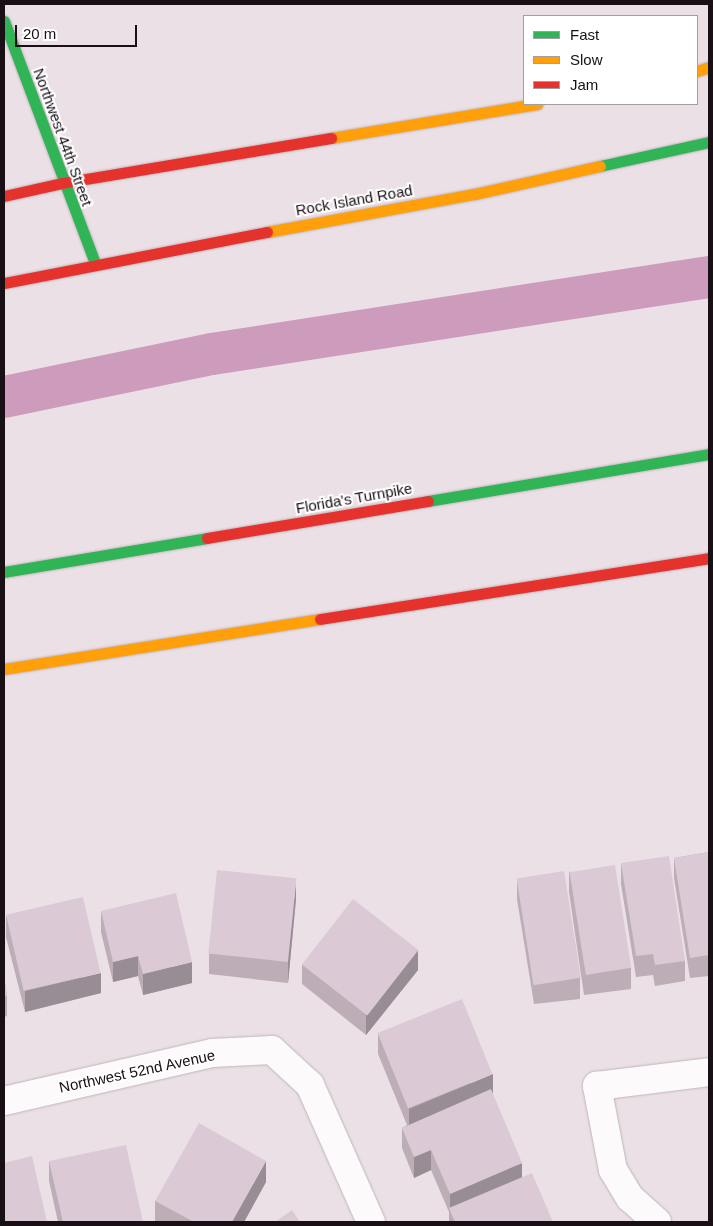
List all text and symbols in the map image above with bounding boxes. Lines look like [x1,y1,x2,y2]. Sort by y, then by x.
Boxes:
scale bar [18,15,140,47]
legend [523,15,698,105]
text: 20 m [23,25,56,42]
text: Fast [570,26,599,43]
text: Slow [570,51,603,68]
street label: Northwest 44th Street [30,66,96,208]
text: Jam [570,76,598,93]
street label: Rock Island Road [294,181,414,219]
street label: Florida's Turnpike [294,479,414,517]
street label: Northwest 52nd Avenue [57,1046,217,1096]

